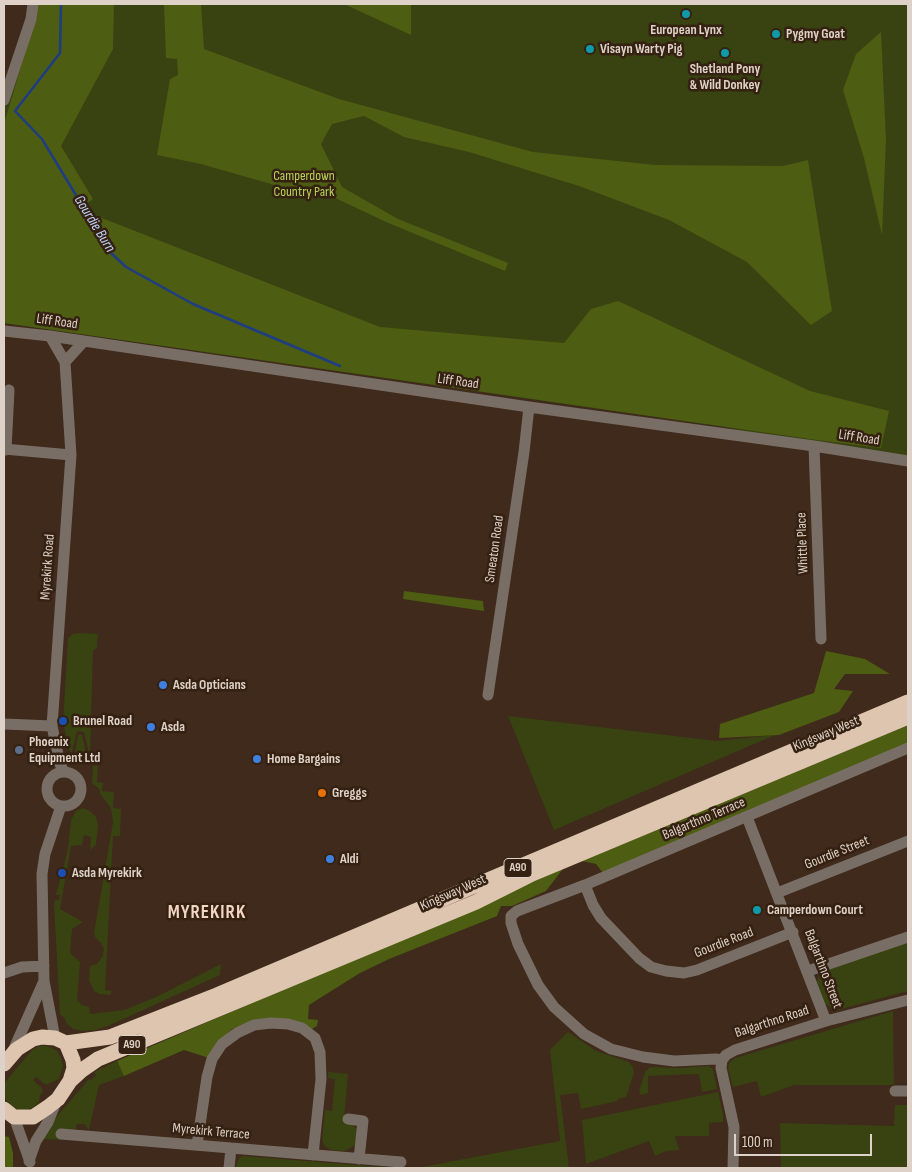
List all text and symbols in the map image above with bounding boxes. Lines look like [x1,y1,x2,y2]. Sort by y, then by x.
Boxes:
marker: European Lynx [680,8,692,20]
place label: European Lynx [650,22,722,38]
place label: Pygmy Goat [786,26,845,42]
marker: Pygmy Goat [770,28,782,40]
place label: Visayn Warty Pig [600,41,682,57]
marker: Visayn Warty Pig [584,43,596,55]
marker: Shetland Pony & Wild Donkey [719,47,731,59]
place label: Shetland Pony & Wild Donkey [690,61,760,94]
park label: Camperdown Country Park [273,168,335,200]
water label: Gourdie Burn [69,192,119,256]
street label: Liff Road [35,311,79,333]
street label: Liff Road [436,371,480,393]
street label: Liff Road [837,426,881,450]
street label: Whittle Place [794,512,812,574]
street label: Smeaton Road [482,514,508,584]
street label: Myrekirk Road [37,533,59,601]
place label: Asda Opticians [173,677,246,693]
marker: Asda Opticians [157,679,169,691]
place label: Brunel Road [73,713,132,729]
street label: Kingsway West [791,713,861,755]
marker: Brunel Road [57,715,69,727]
place label: Asda [161,719,185,735]
marker: Asda [145,721,157,733]
place label: Phoenix Equipment Ltd [29,734,100,766]
marker: Phoenix Equipment Ltd [13,744,25,756]
place label: Home Bargains [267,751,340,767]
marker: Home Bargains [251,753,263,765]
place label: Greggs [332,785,367,801]
marker: Greggs [316,787,328,799]
street label: Balgarthno Terrace [660,794,748,844]
street label: Gourdie Street [802,832,872,874]
place label: Aldi [340,851,359,867]
marker: Aldi [324,853,336,865]
road number: A90 [504,858,532,878]
place label: Asda Myrekirk [72,865,142,881]
marker: Asda Myrekirk [56,867,68,879]
street label: Kingsway West [418,871,488,915]
district label: MYREKIRK [167,902,247,924]
place label: Camperdown Court [767,902,863,918]
marker: Camperdown Court [751,904,763,916]
street label: Gourdie Road [692,924,756,962]
street label: Balgarthno Street [800,927,846,1011]
street label: Balgarthno Road [733,1002,811,1042]
road number: A90 [118,1036,146,1054]
street label: Myrekirk Terrace [172,1120,250,1144]
scale bar [737,1124,874,1156]
text: 100 m [742,1133,773,1152]

